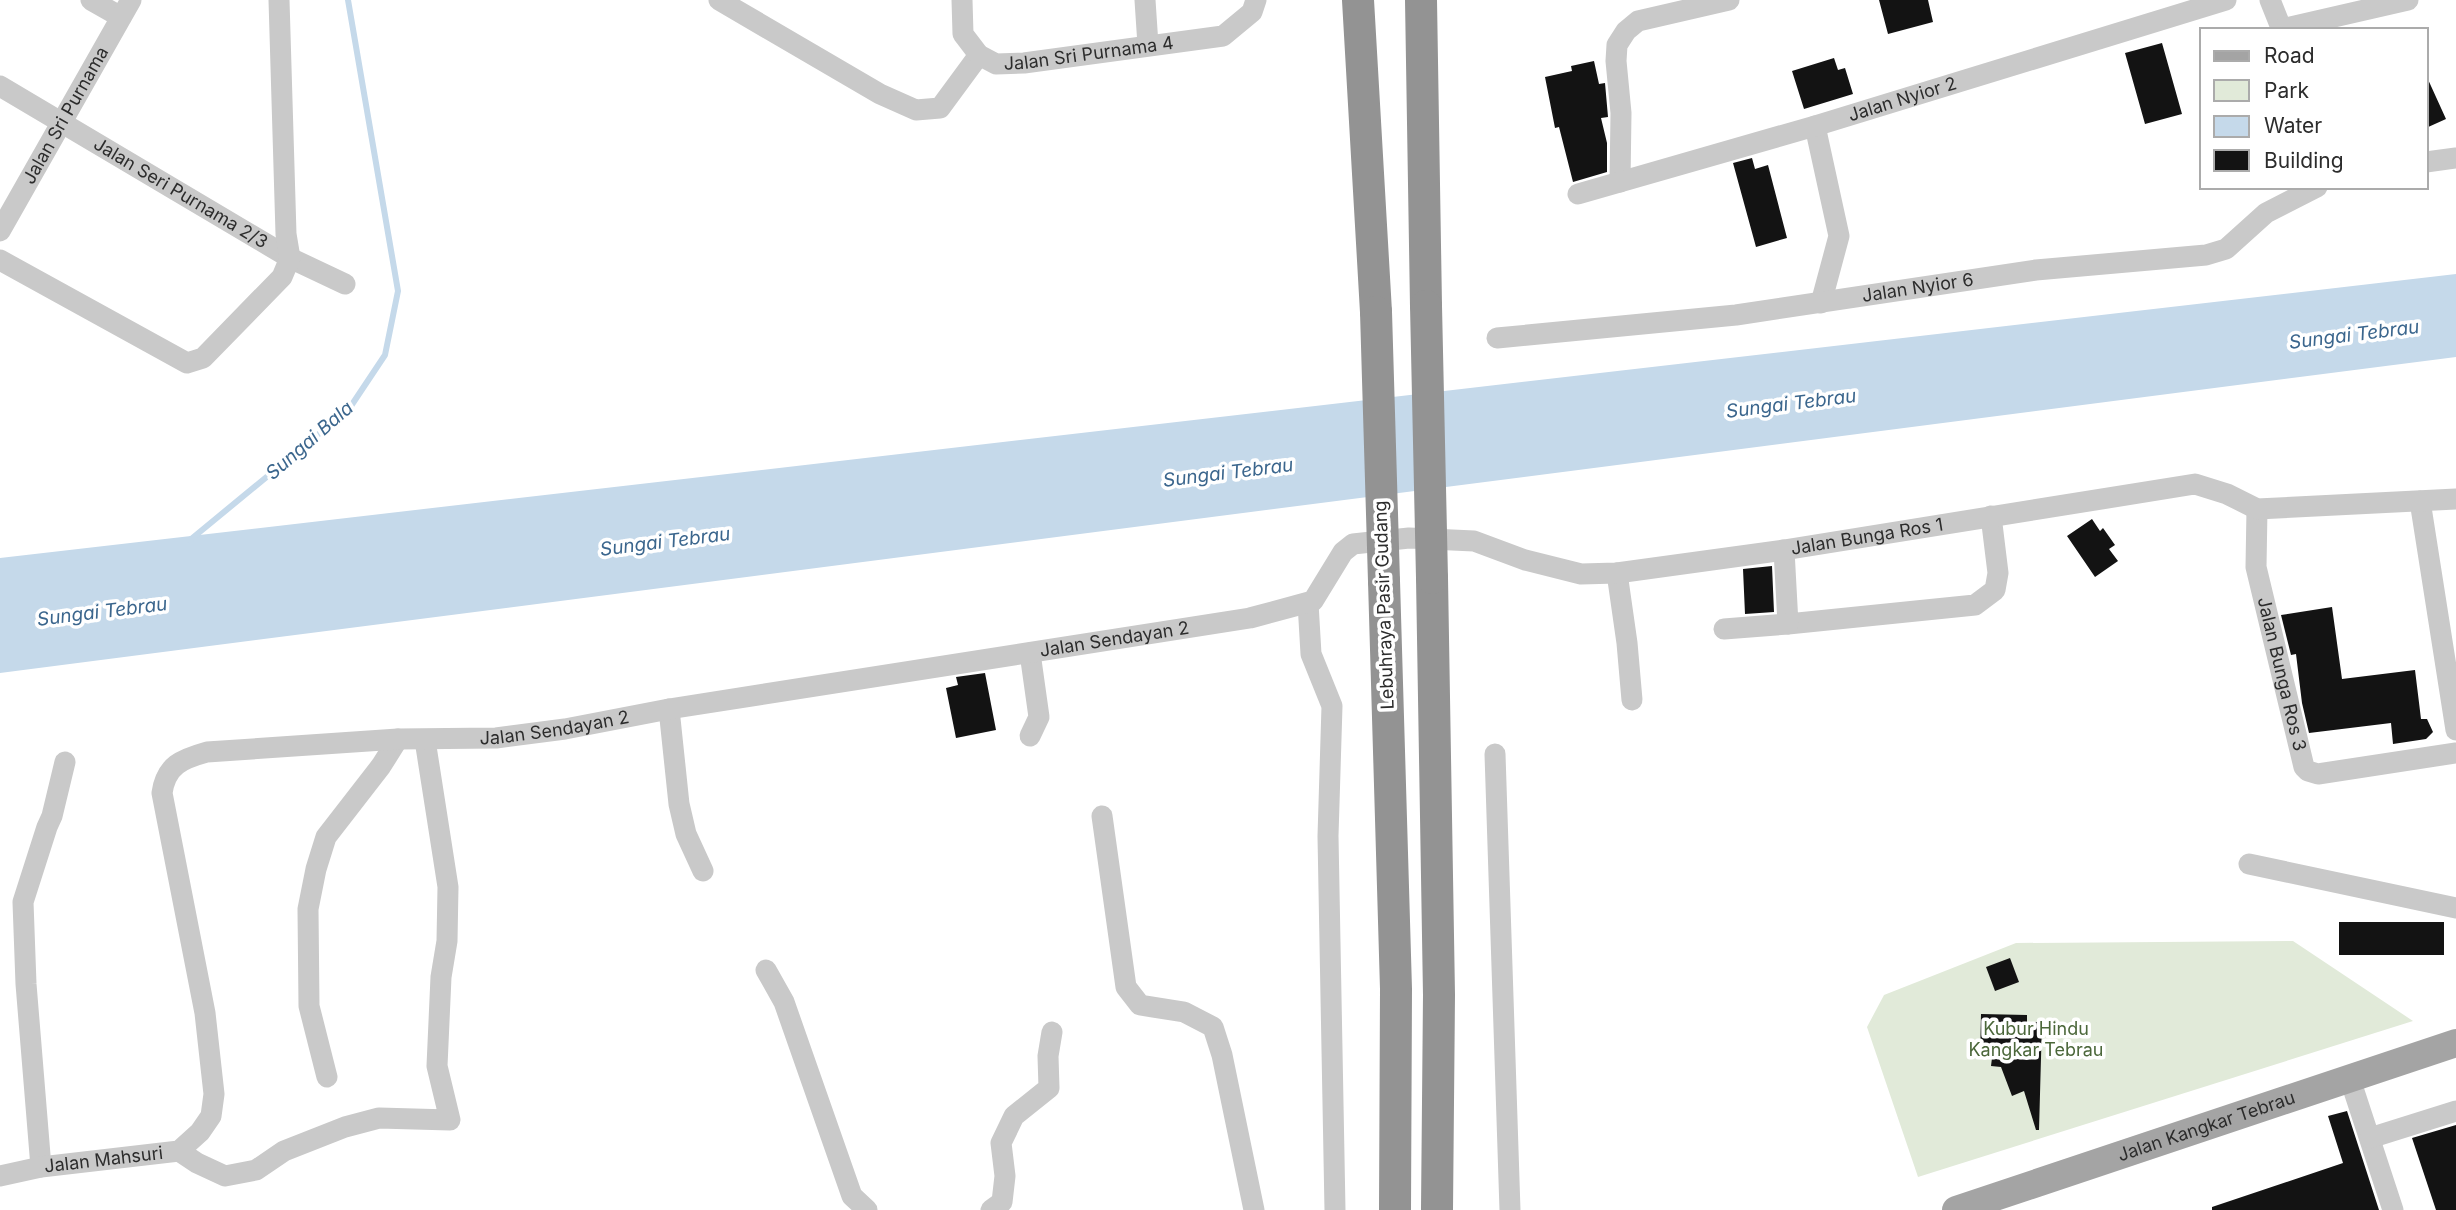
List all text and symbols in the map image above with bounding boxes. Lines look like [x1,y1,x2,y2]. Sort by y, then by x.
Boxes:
legend [2200,28,2428,189]
street label: Jalan Sri Purnama 4 [1003,32,1175,74]
street label: Jalan Sri Purnama [18,43,112,187]
text: Road [2264,43,2315,68]
street label: Jalan Nyior 2 [1846,72,1959,125]
text: Park [2264,78,2309,103]
text: Water [2264,113,2322,138]
street label: Jalan Seri Purnama 2/3 [90,133,272,252]
text: Building [2264,148,2344,173]
street label: Jalan Nyior 6 [1861,268,1975,306]
water label: Sungai Tebrau [2288,315,2421,354]
water label: Sungai Tebrau [1725,384,1858,423]
water label: Sungai Bala [261,396,358,485]
water label: Sungai Tebrau [1162,453,1295,492]
street label: Lebuhraya Pasir Gudang [1369,500,1398,710]
street label: Jalan Bunga Ros 1 [1789,514,1945,559]
water label: Sungai Tebrau [599,522,732,561]
water label: Sungai Tebrau [36,592,169,631]
street label: Jalan Bunga Ros 3 [2254,595,2311,753]
street label: Jalan Sendayan 2 [1038,617,1190,661]
street label: Jalan Sendayan 2 [480,706,631,748]
park label: Kubur Hindu Kangkar Tebrau [1969,1018,2103,1060]
street label: Jalan Kangkar Tebrau [2115,1087,2298,1165]
street label: Jalan Mahsuri [43,1142,164,1177]

